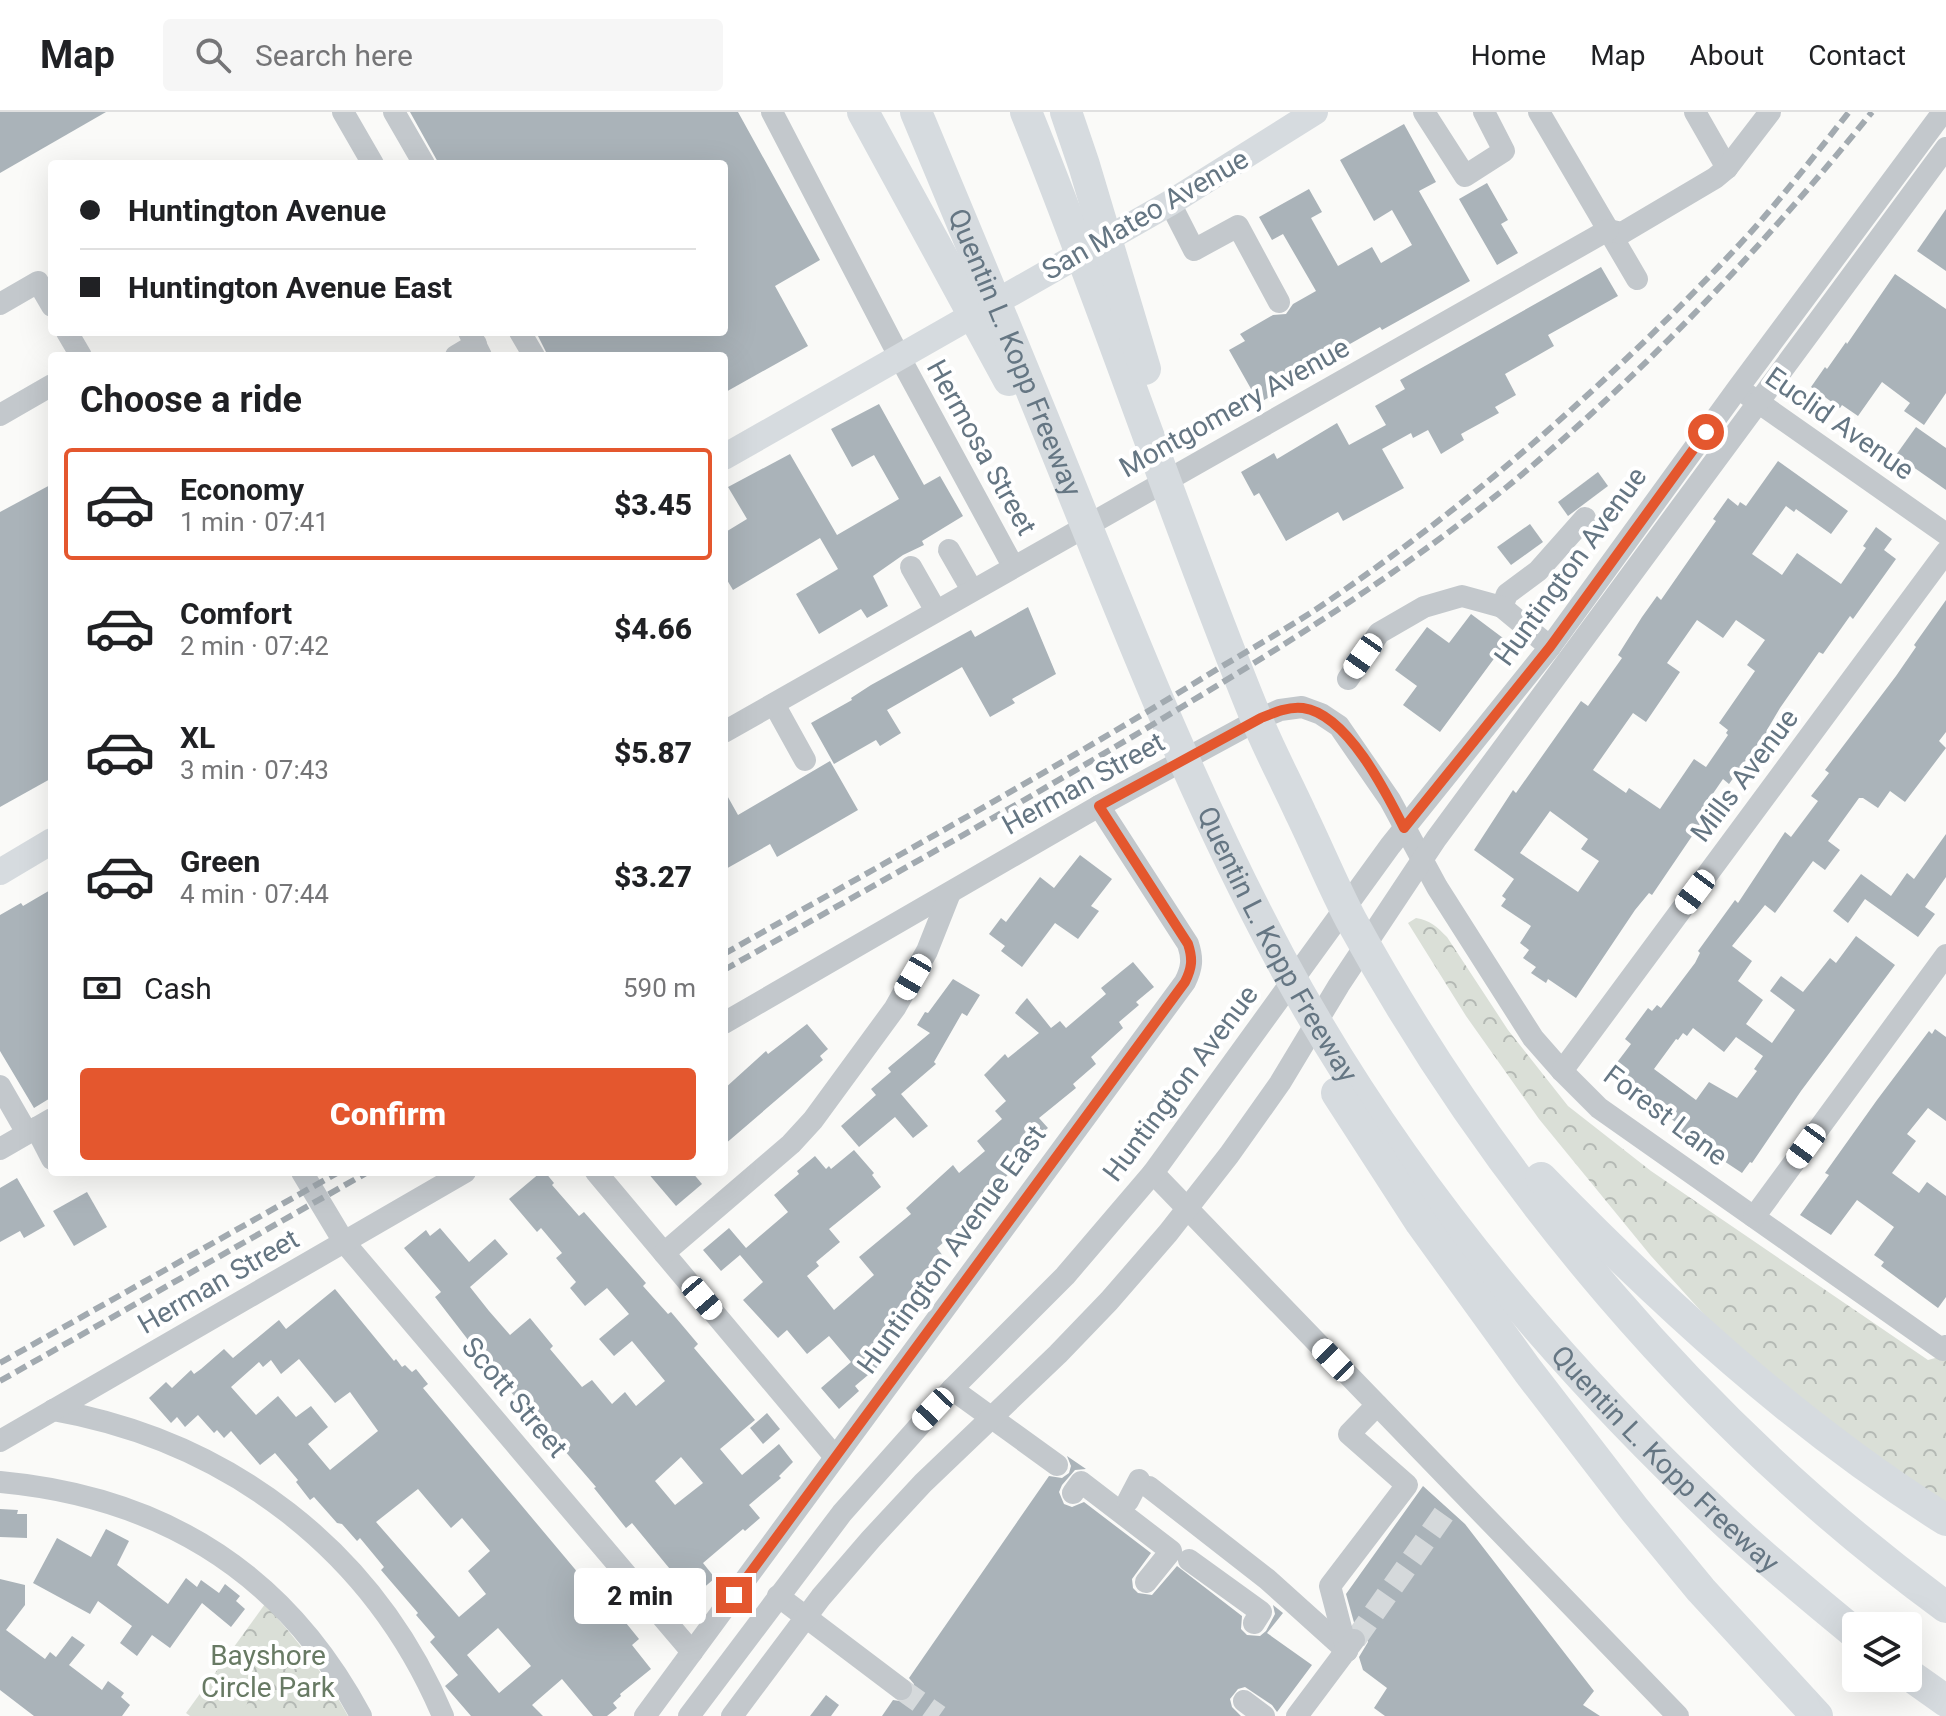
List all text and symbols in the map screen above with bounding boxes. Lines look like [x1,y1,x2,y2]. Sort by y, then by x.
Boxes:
search box [163,19,723,91]
text: Map [40,33,115,77]
icon: search [191,33,235,77]
text: Search here [255,38,413,73]
text: Home [1471,39,1546,72]
text: Map [1590,39,1646,72]
text: About [1690,39,1764,72]
text: Contact [1808,39,1906,72]
street label: San Mateo Avenue [1036,142,1254,287]
text: Huntington Avenue [128,193,386,228]
street label: Quentin L. Kopp Freeway [941,204,1089,501]
text: Huntington Avenue East [128,270,452,305]
street label: Montgomery Avenue [1114,331,1355,484]
street label: Hermosa Street [920,354,1043,541]
street label: Euclid Avenue [1759,360,1920,487]
text: Choose a ride [80,379,302,421]
route start [1688,414,1724,450]
street label: Huntington Avenue [1487,461,1653,672]
icon: car [84,468,156,540]
text: Economy [180,472,304,507]
text: $3.45 [614,487,692,522]
text: 1 min · 07:41 [180,507,329,537]
icon: car [84,592,156,664]
text: Comfort [180,596,292,631]
text: $4.66 [614,611,692,646]
car [1339,629,1387,683]
text: 2 min · 07:42 [180,631,329,661]
street label: Mills Avenue [1684,702,1805,848]
icon: car [84,716,156,788]
text: XL [180,720,215,755]
street label: Herman Street [996,725,1170,842]
text: $5.87 [614,735,692,770]
text: 3 min · 07:43 [180,755,329,785]
street label: Quentin L. Kopp Freeway [1190,801,1365,1088]
icon: car [84,840,156,912]
text: Green [180,844,260,879]
text: $3.27 [614,859,692,894]
car [1671,866,1719,918]
text: 4 min · 07:44 [180,879,329,909]
car [891,950,935,1004]
icon: cash [80,966,124,1010]
text: Cash [144,971,212,1006]
text: 590 m [623,973,696,1003]
street label: Huntington Avenue [1096,979,1265,1188]
street label: Forest Lane [1597,1058,1734,1173]
button: Confirm [80,1068,696,1160]
street label: Huntington Avenue East [850,1119,1052,1380]
car [1782,1120,1830,1172]
street label: Herman Street [132,1222,305,1341]
car [677,1272,727,1324]
street label: Scott Street [455,1331,574,1464]
car [1308,1334,1358,1386]
street label: Quentin L. Kopp Freeway [1544,1339,1786,1579]
car [908,1383,958,1435]
callout: 2 min [574,1567,706,1623]
route end [716,1577,752,1613]
text: 2 min [607,1581,673,1611]
map controls [1842,1612,1922,1692]
button: layers [1842,1612,1922,1692]
park label: Bayshore Circle Park [201,1639,336,1704]

